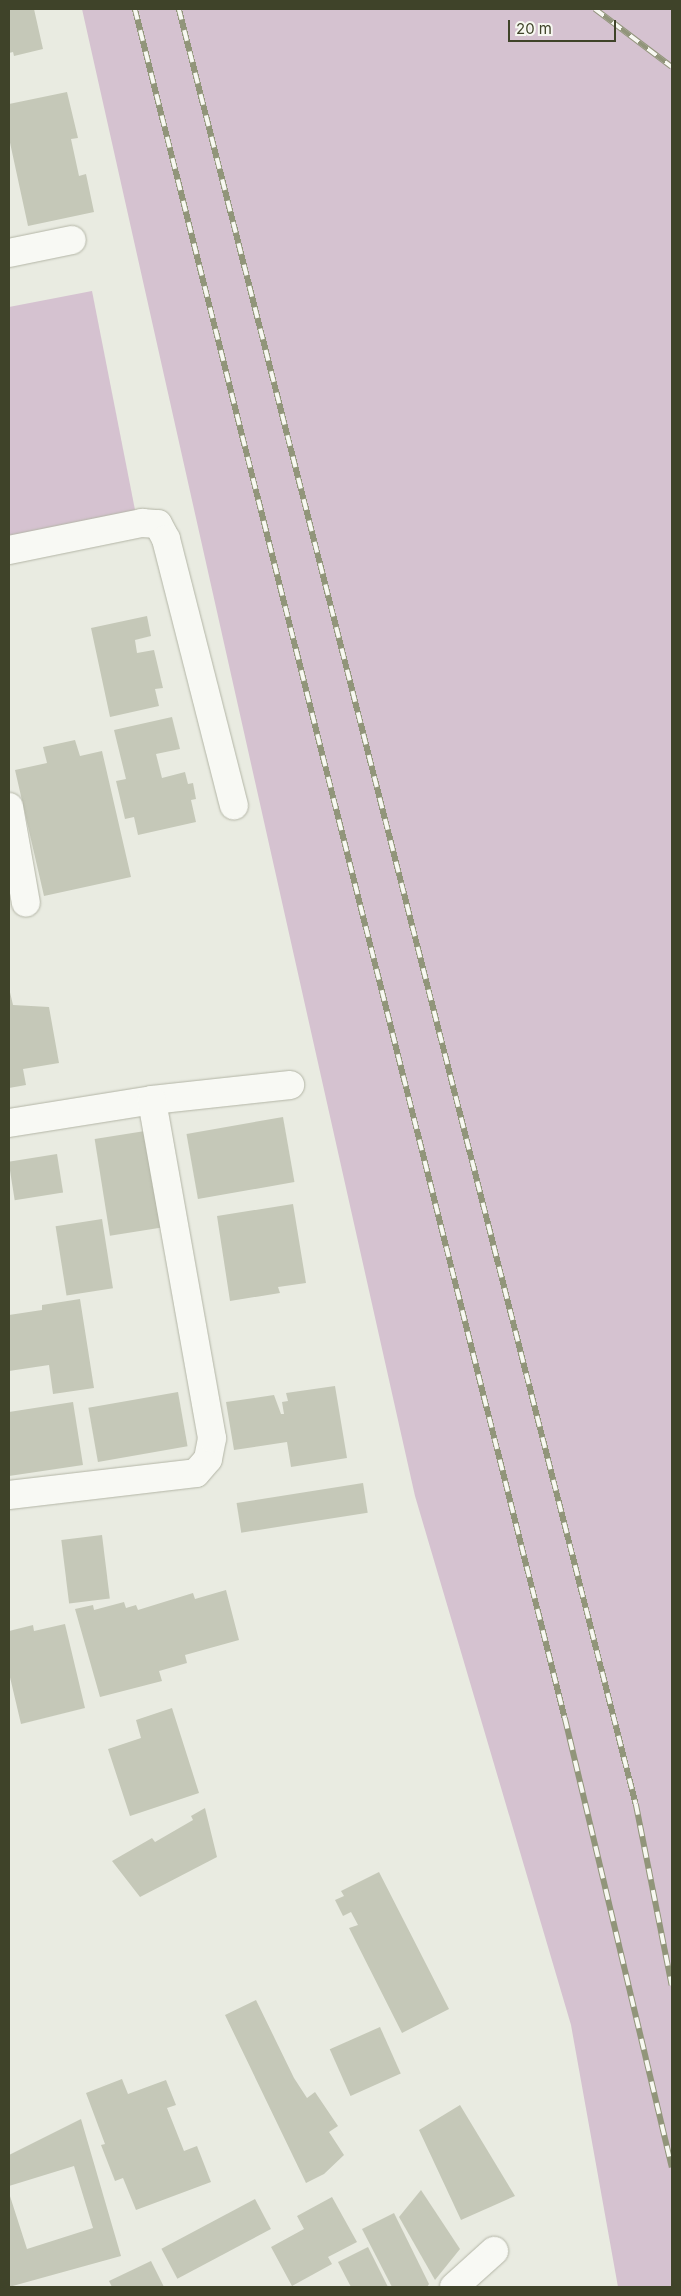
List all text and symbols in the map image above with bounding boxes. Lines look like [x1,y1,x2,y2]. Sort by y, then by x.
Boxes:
scale bar [511,10,618,42]
text: 20 m [516,19,552,38]

